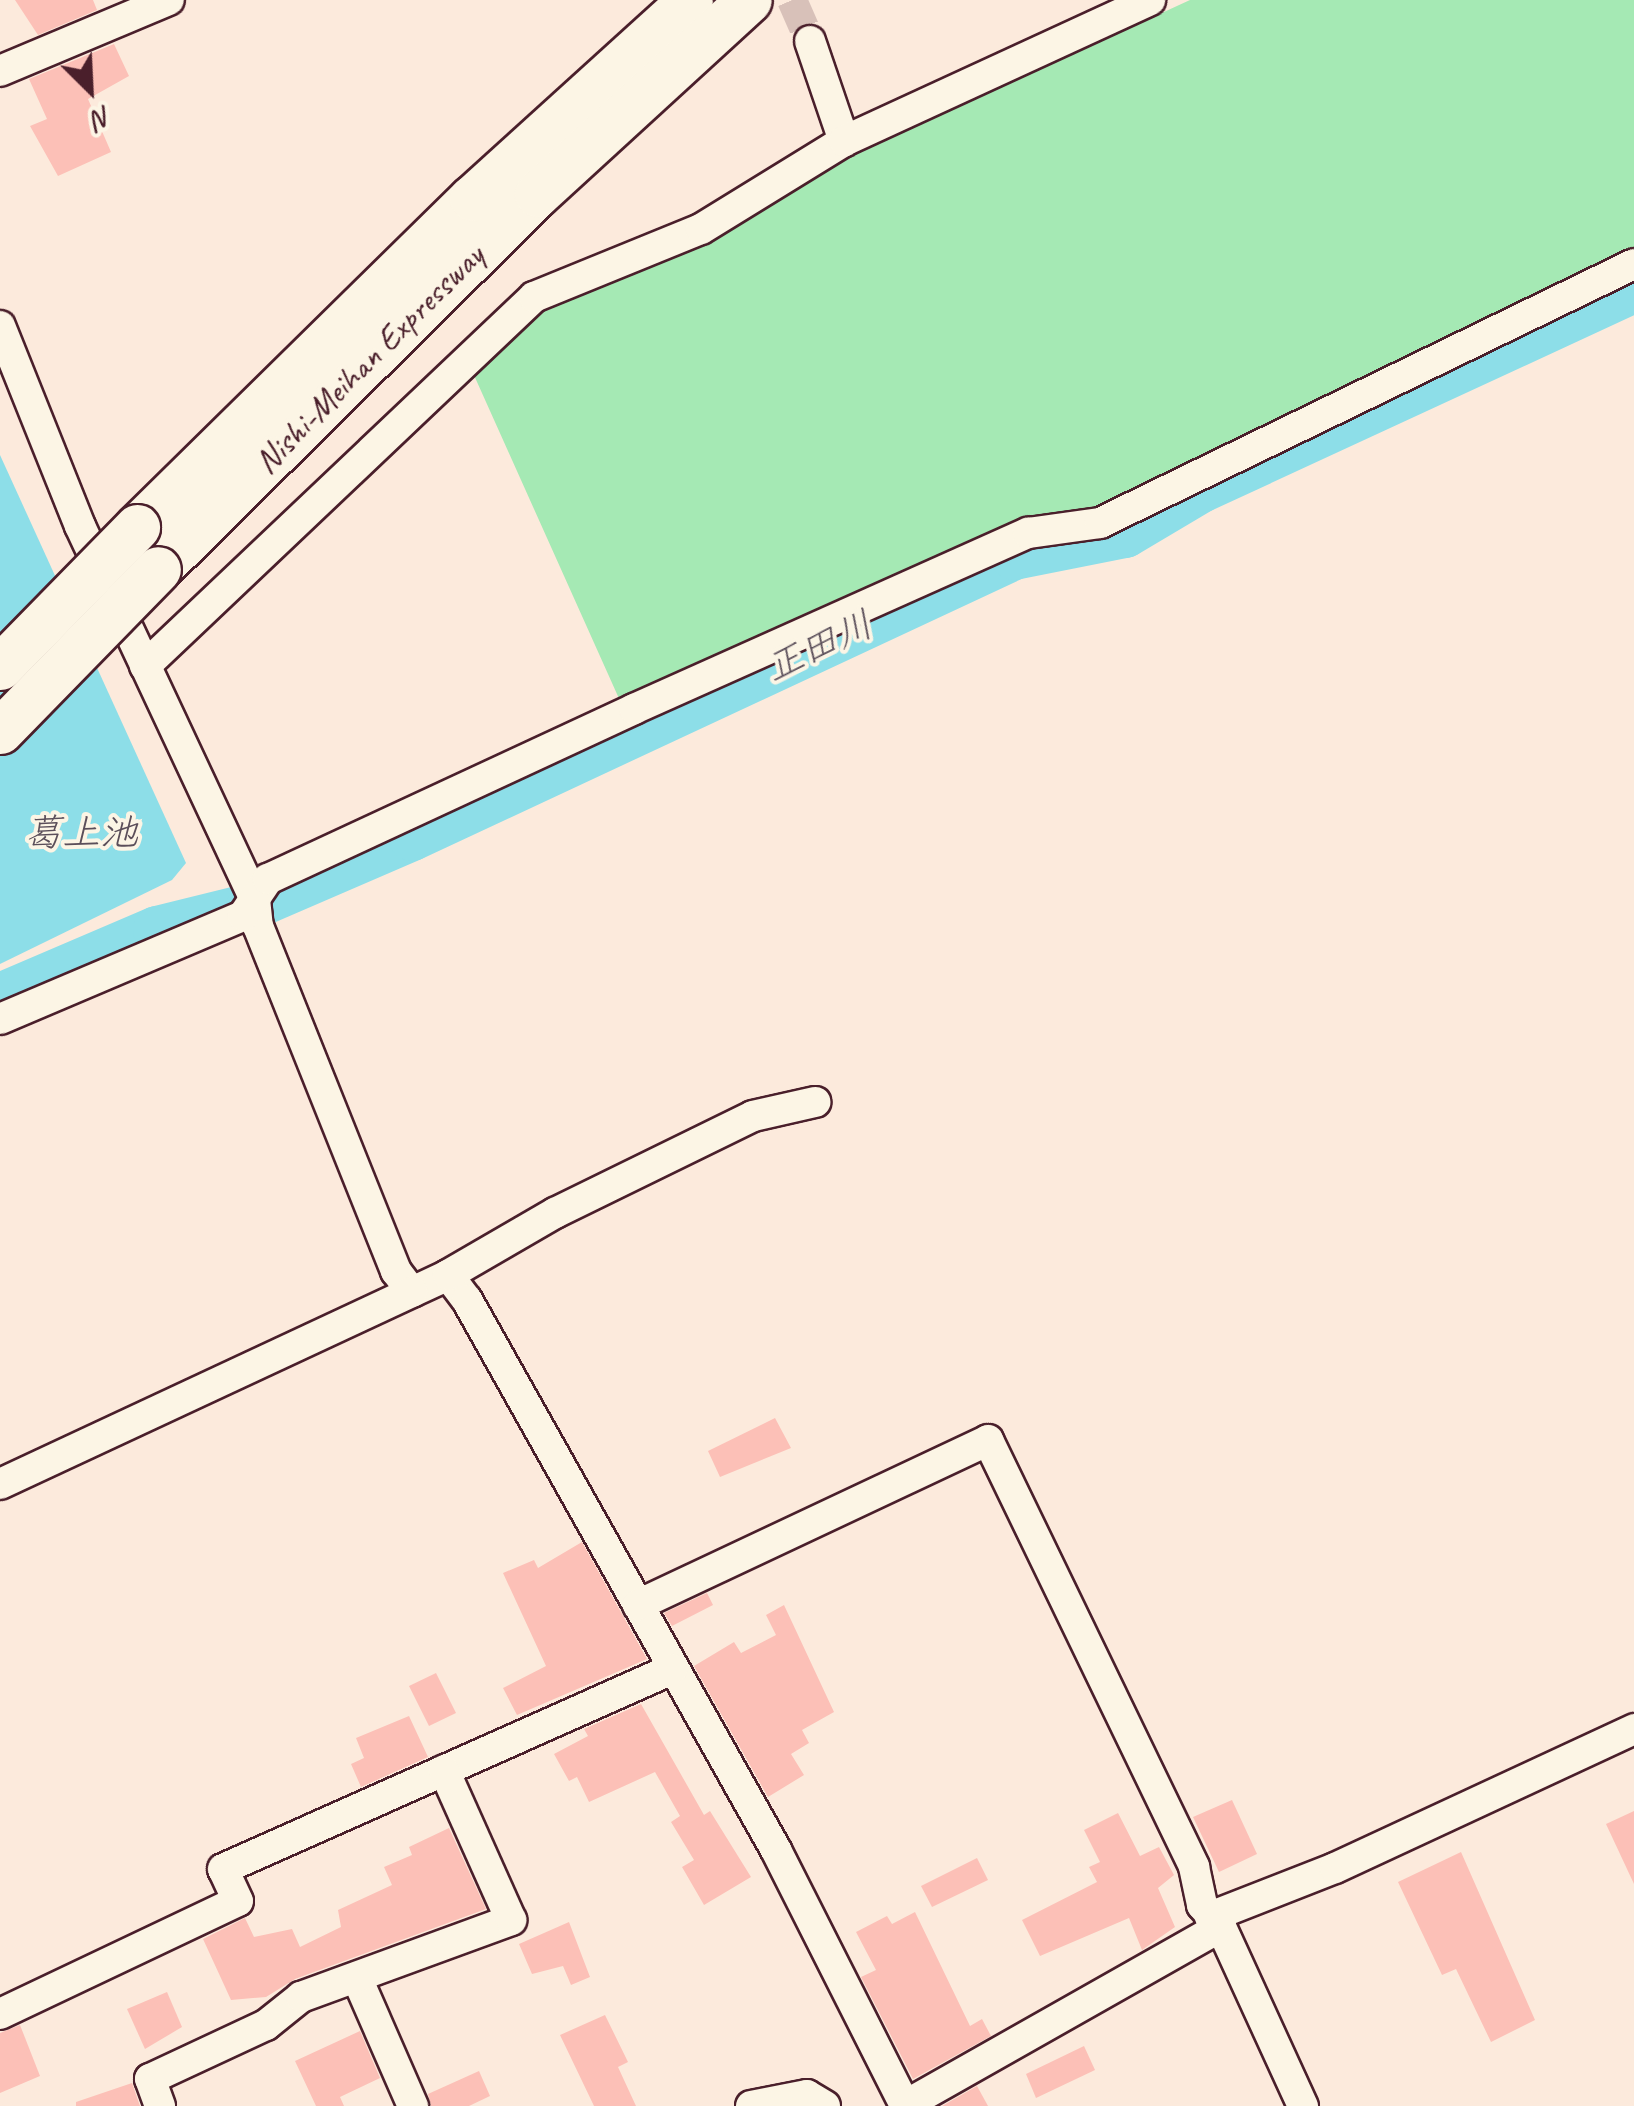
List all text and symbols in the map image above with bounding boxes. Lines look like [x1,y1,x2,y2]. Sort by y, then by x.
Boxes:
north arrow [40,40,140,140]
text: N [87,98,117,137]
street label: Nishi-Meihan Expressway [245,235,493,483]
water label: 正田川 [758,601,880,691]
water label: 葛上池 [24,810,138,856]

